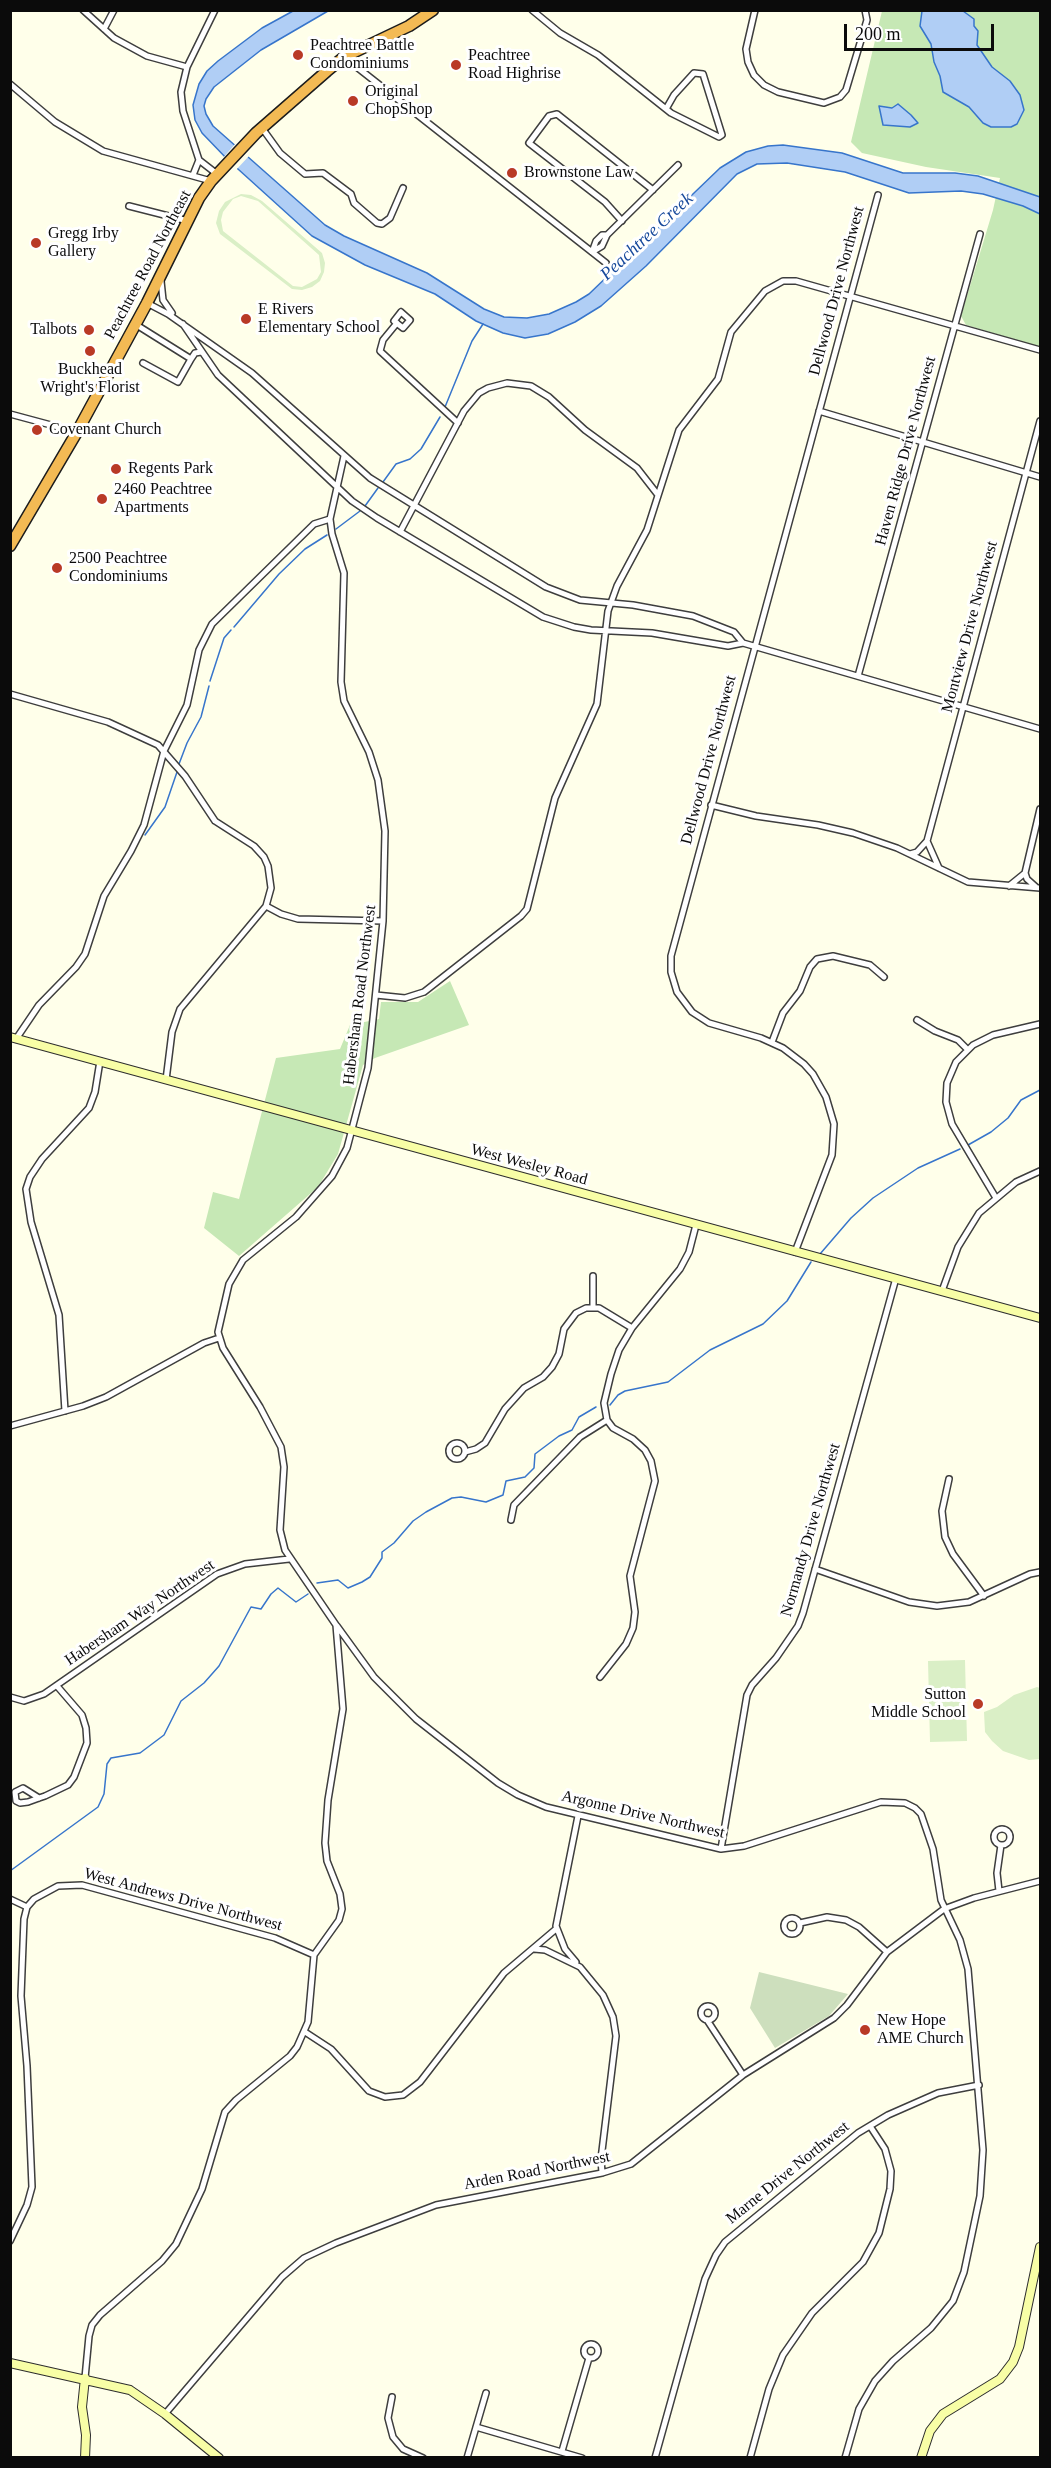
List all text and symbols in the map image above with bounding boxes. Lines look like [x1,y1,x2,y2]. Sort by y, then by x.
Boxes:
scale bar [847,12,997,50]
text: 200 m [855,24,901,44]
place label: Peachtree Battle Condominiums [310,36,414,74]
place label: Peachtree Road Highrise [468,46,561,84]
marker: Peachtree Battle Condominiums [291,48,305,62]
marker: Peachtree Road Highrise [449,58,463,72]
place label: Original ChopShop [365,82,433,120]
marker: Original ChopShop [346,94,360,108]
place label: Brownstone Law [524,163,634,183]
marker: Brownstone Law [505,166,519,180]
street label: Peachtree Road Northeast [101,187,195,343]
water label: Peachtree Creek [596,188,698,286]
street label: Dellwood Drive Northwest [805,204,869,378]
place label: Gregg Irby Gallery [48,224,119,262]
marker: Gregg Irby Gallery [29,236,43,250]
place label: E Rivers Elementary School [258,300,380,338]
marker: E Rivers Elementary School [239,312,253,326]
place label: Talbots [30,320,77,340]
marker: Talbots [82,323,96,337]
marker: Buckhead Wright's Florist [83,344,97,358]
street label: Haven Ridge Drive Northwest [871,354,941,548]
place label: Buckhead Wright's Florist [40,360,140,398]
place label: Covenant Church [49,420,161,440]
marker: Covenant Church [30,423,44,437]
place label: Regents Park [128,459,213,479]
marker: Regents Park [109,462,123,476]
place label: 2460 Peachtree Apartments [114,480,212,518]
marker: 2460 Peachtree Apartments [95,492,109,506]
street label: Montview Drive Northwest [938,539,1002,715]
place label: 2500 Peachtree Condominiums [69,549,168,587]
marker: 2500 Peachtree Condominiums [50,561,64,575]
street label: Dellwood Drive Northwest [677,673,741,847]
street label: Habersham Road Northwest [339,904,381,1086]
street label: West Wesley Road [469,1140,589,1190]
street label: Normandy Drive Northwest [777,1441,845,1619]
street label: Habersham Way Northwest [61,1556,219,1670]
place label: Sutton Middle School [871,1685,966,1723]
marker: Sutton Middle School [971,1697,985,1711]
street label: Argonne Drive Northwest [560,1787,726,1843]
street label: West Andrews Drive Northwest [82,1864,284,1936]
place label: New Hope AME Church [877,2011,964,2049]
marker: New Hope AME Church [858,2023,872,2037]
street label: Marne Drive Northwest [723,2117,853,2229]
street label: Arden Road Northwest [462,2147,612,2195]

